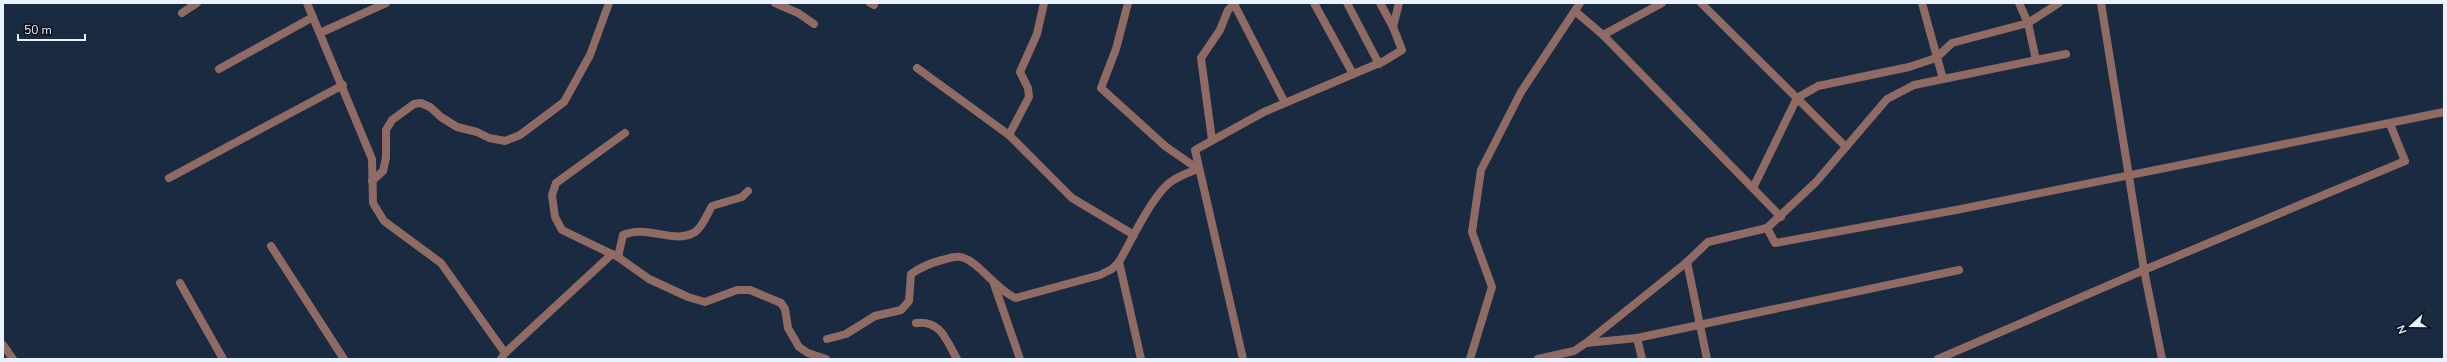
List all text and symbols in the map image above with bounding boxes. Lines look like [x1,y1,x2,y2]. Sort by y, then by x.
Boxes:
scale bar [18,16,85,42]
text: 50 m [24,22,52,38]
north arrow [2391,306,2431,346]
text: N [2394,323,2411,336]

